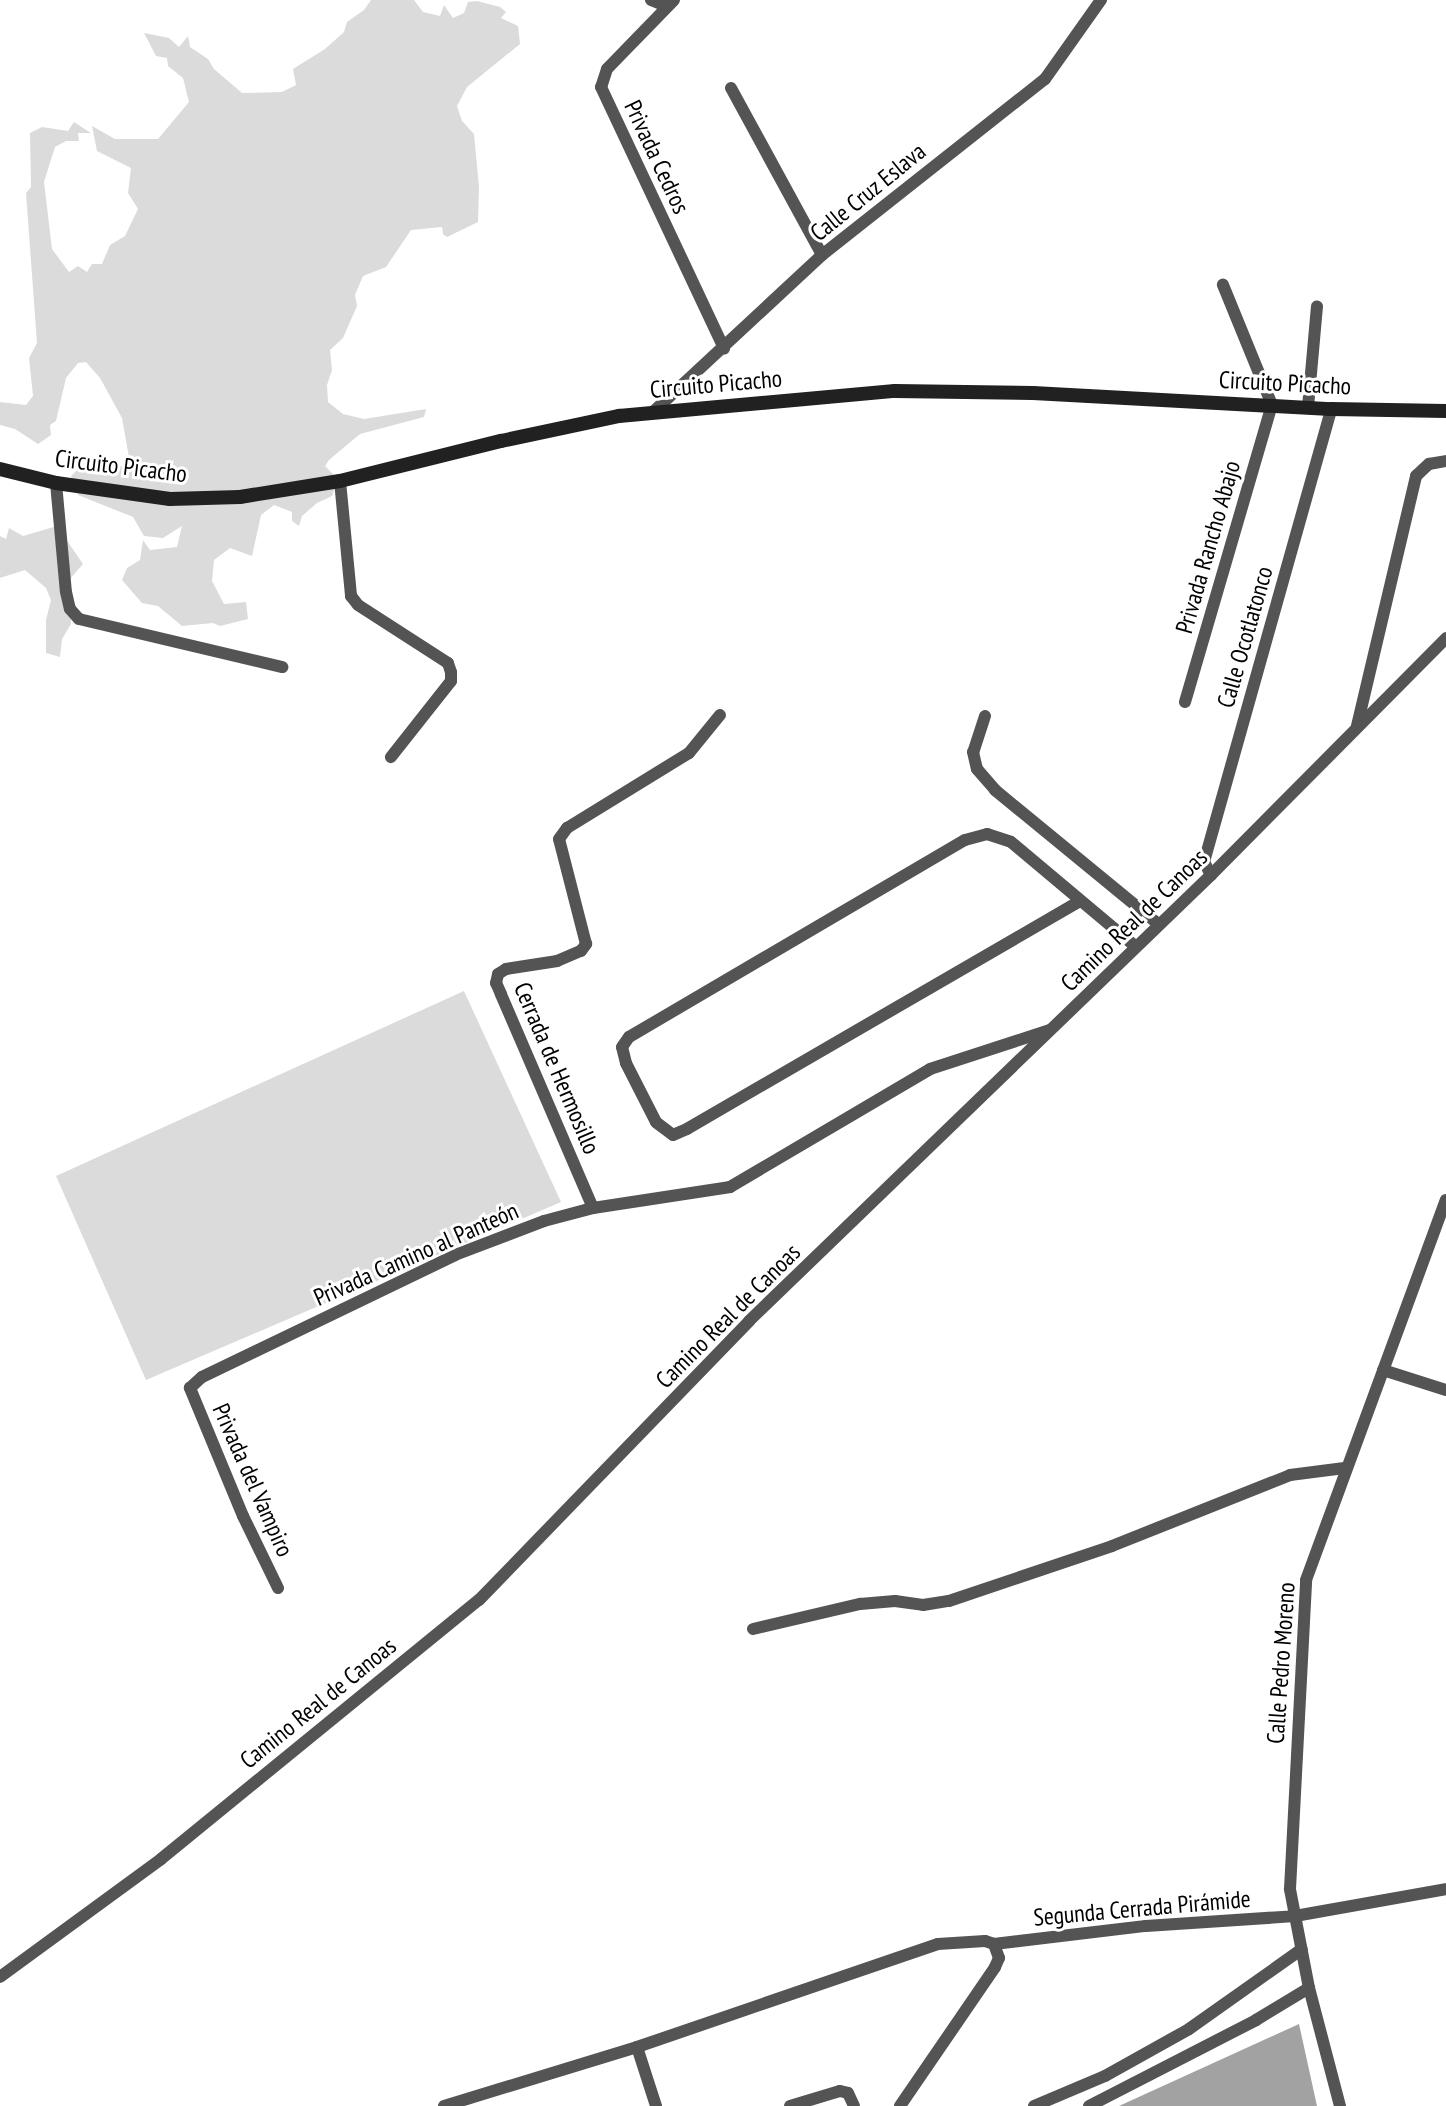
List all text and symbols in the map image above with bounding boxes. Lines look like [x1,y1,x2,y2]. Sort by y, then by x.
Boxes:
street label: Privada Cedros [618,96,696,218]
street label: Calle Cruz Eslava [804,137,932,247]
street label: Circuito Picacho [649,364,783,404]
street label: Circuito Picacho [1218,365,1352,401]
street label: Circuito Picacho [54,444,188,488]
street label: Privada Rancho Abajo [1169,457,1247,637]
street label: Calle Ocotlatonco [1211,563,1279,711]
street label: Camino Real de Canoas [1055,843,1213,997]
street label: Cerrada de Hermosillo [508,978,606,1158]
street label: Privada Camino al Panteón [309,1196,523,1312]
street label: Camino Real de Canoas [650,1238,806,1394]
street label: Privada del Vampiro [206,1399,300,1561]
street label: Calle Pedro Moreno [1261,1581,1301,1745]
street label: Camino Real de Canoas [234,1631,402,1775]
street label: Segunda Cerrada Pirámide [1032,1884,1252,1932]

